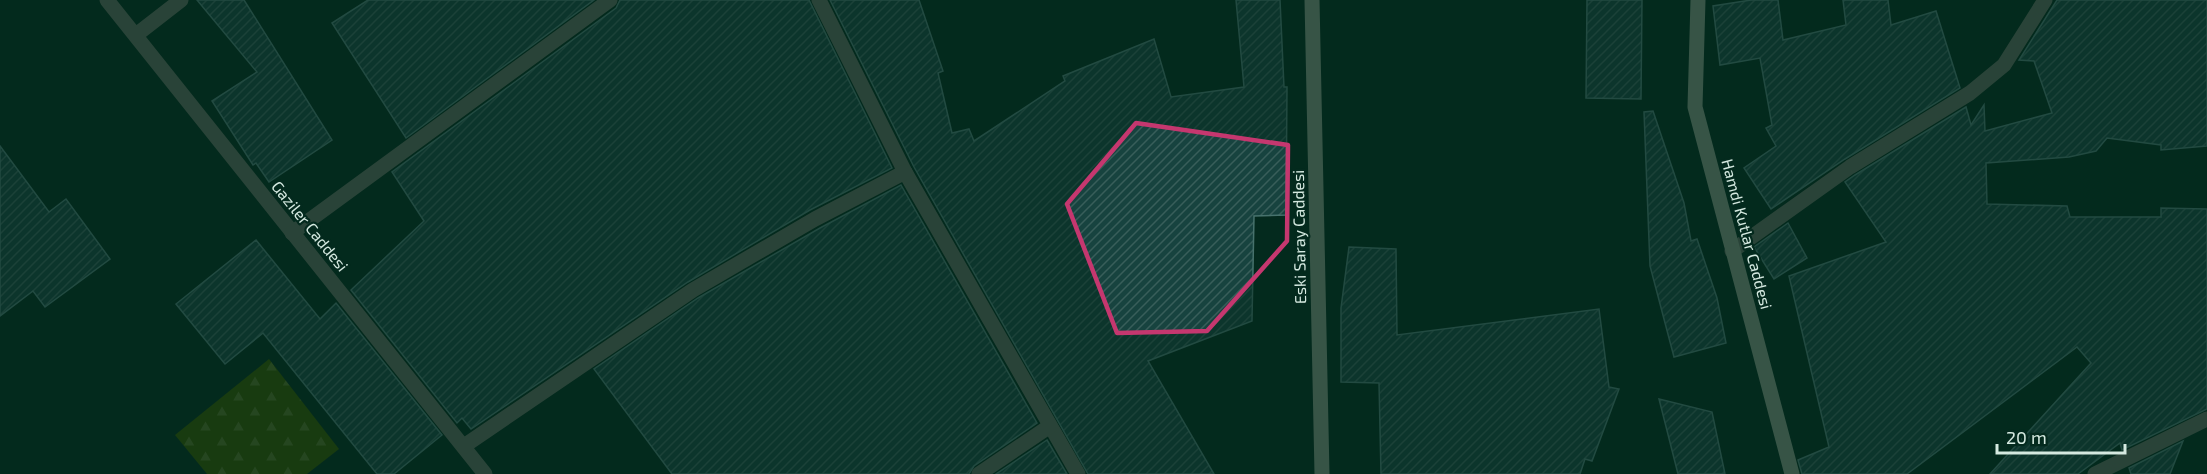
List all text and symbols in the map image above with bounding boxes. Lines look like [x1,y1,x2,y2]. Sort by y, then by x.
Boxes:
street label: Hamdi Kutlar Caddesi [1718,157,1777,311]
street label: Eski Saray Caddesi [1288,170,1309,304]
street label: Gaziler Caddesi [268,177,353,275]
scale bar [1997,417,2124,455]
text: 20 m [2006,426,2047,448]

